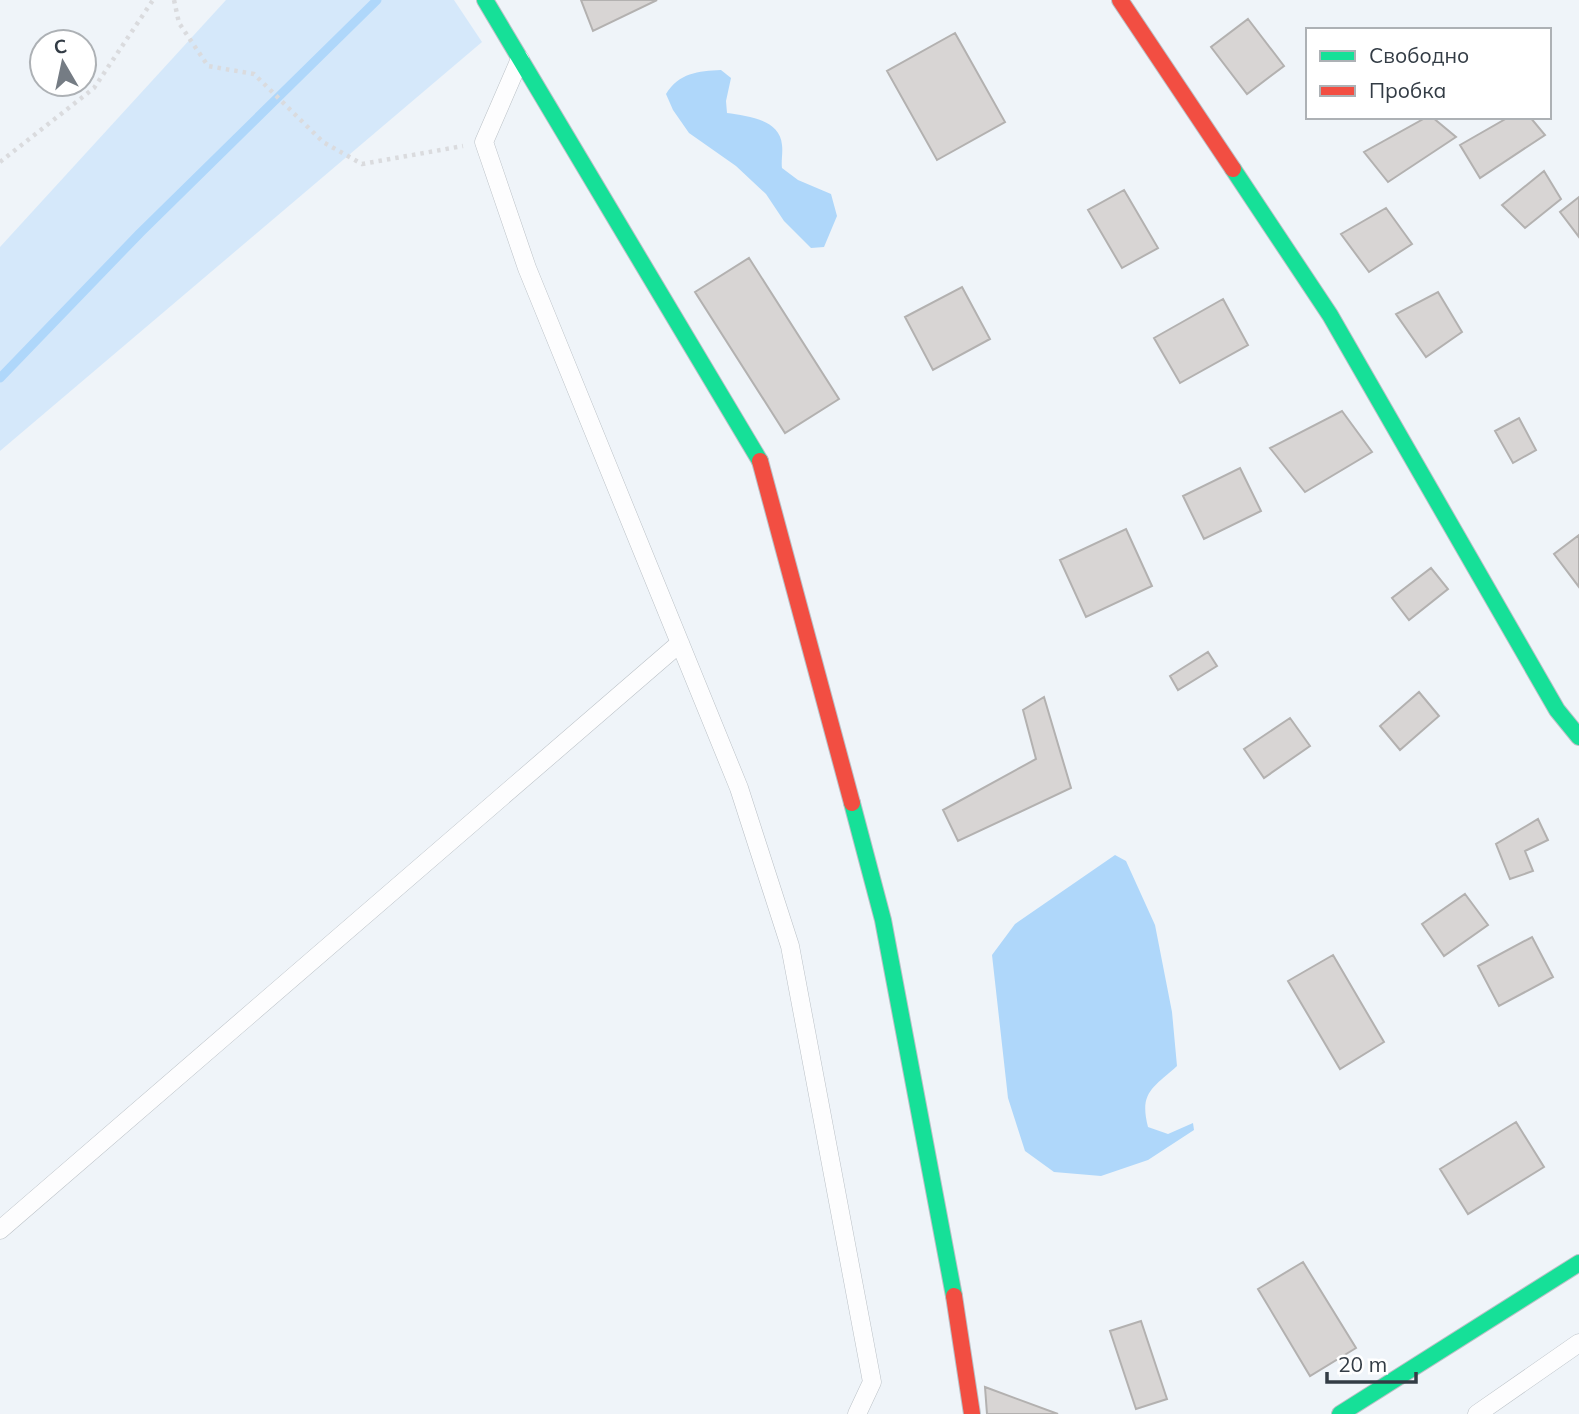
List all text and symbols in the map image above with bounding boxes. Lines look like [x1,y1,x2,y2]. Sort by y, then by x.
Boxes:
north arrow [28,28,98,98]
legend [1306,28,1551,119]
text: С [52,33,69,59]
text: Свободно [1369,42,1469,68]
text: Пробка [1369,77,1446,103]
scale bar [1327,1340,1416,1384]
text: 20 m [1338,1351,1387,1377]

